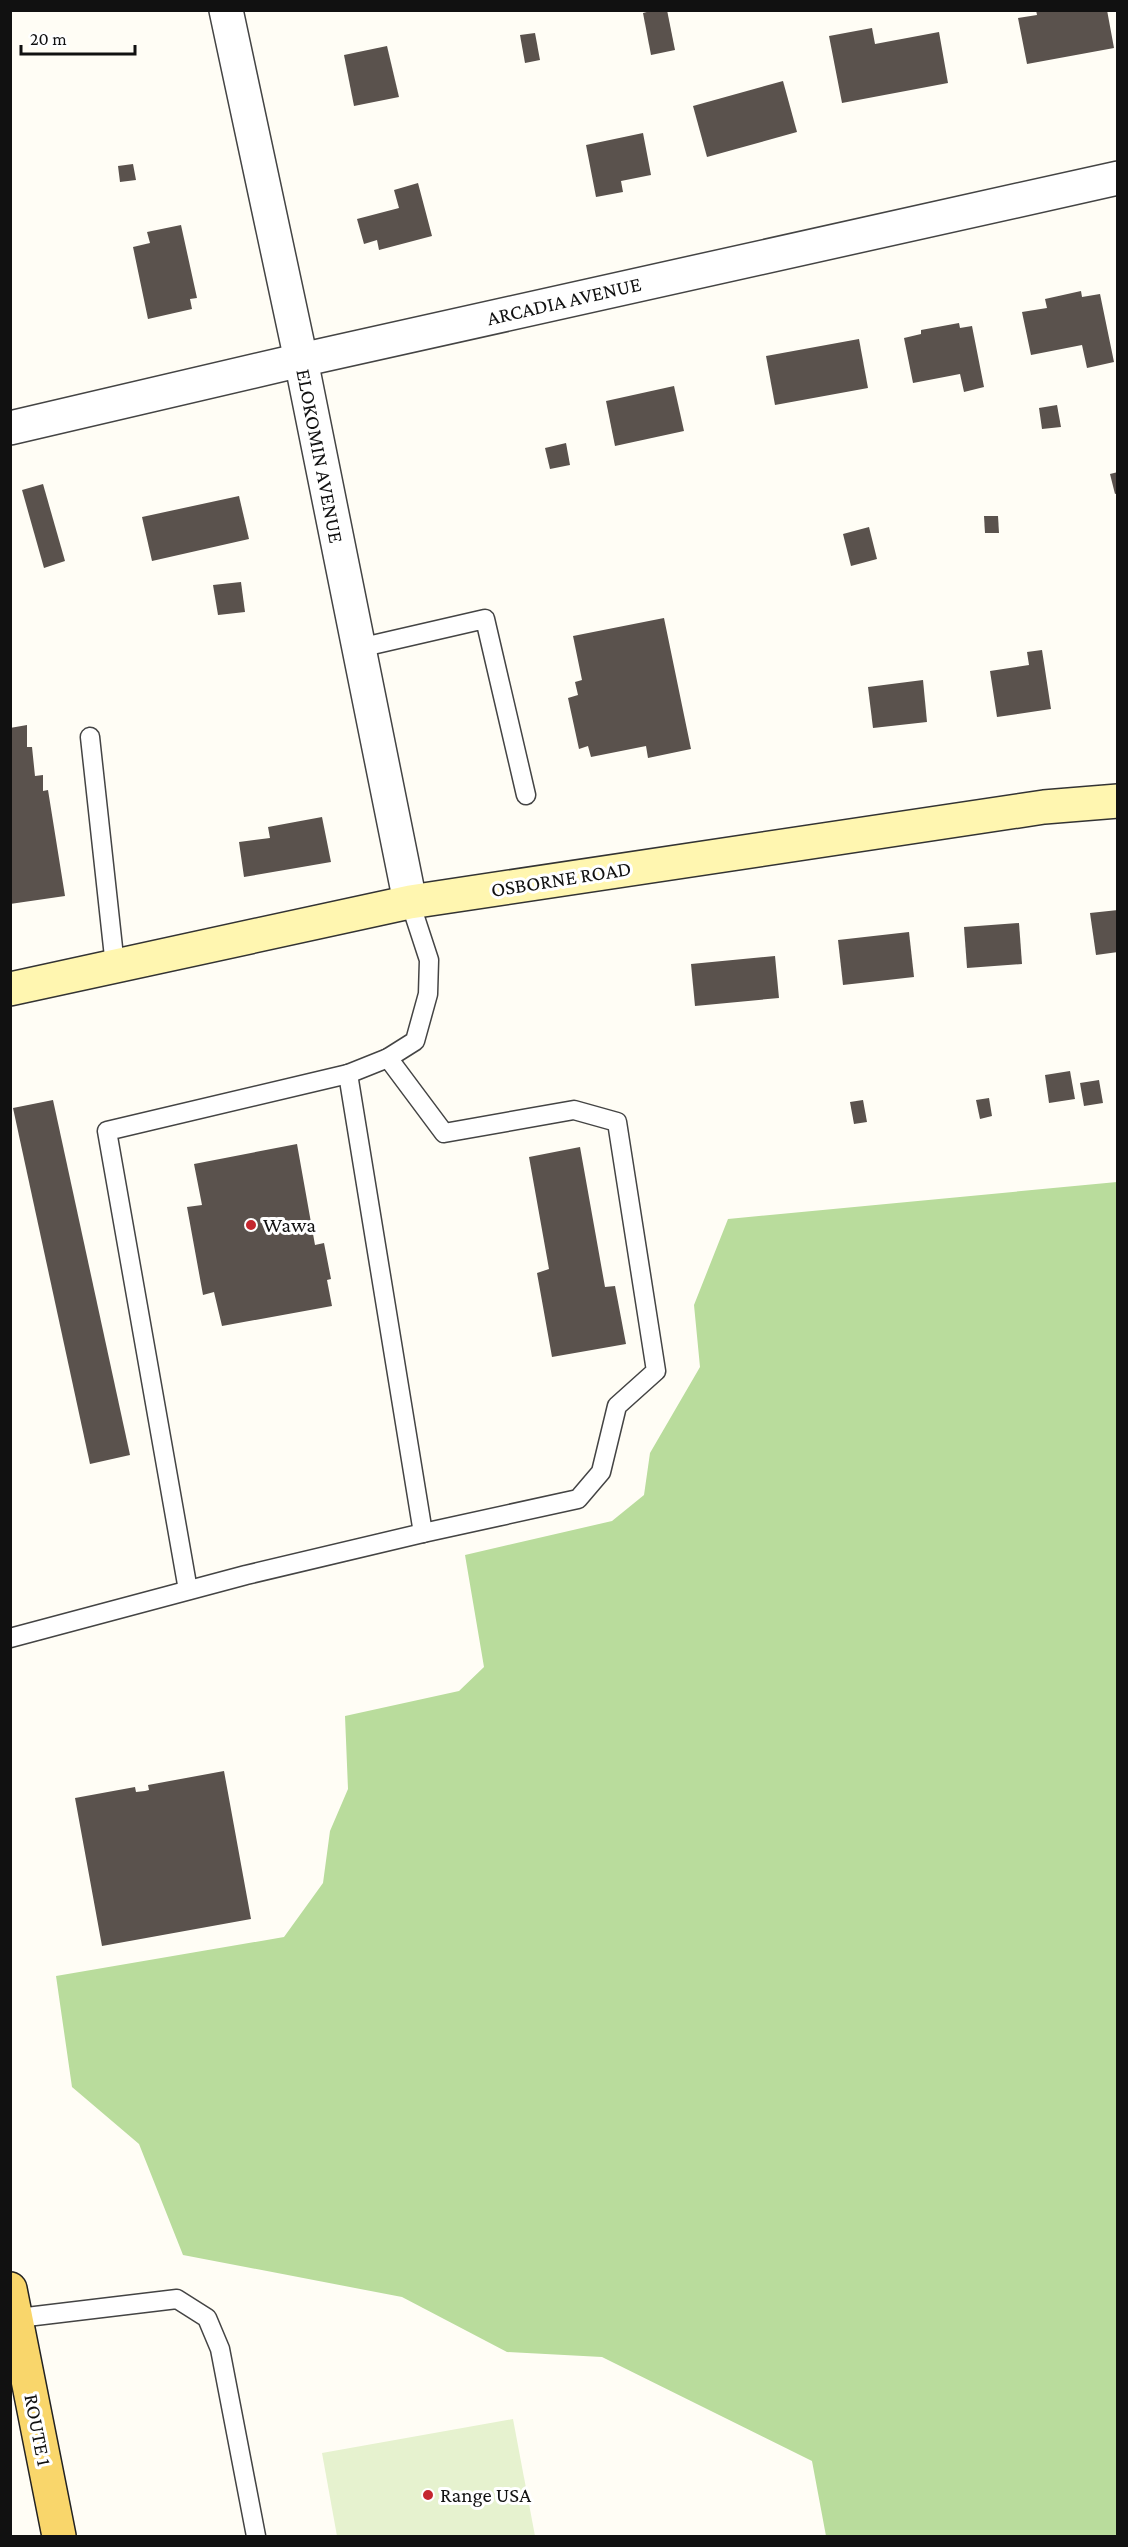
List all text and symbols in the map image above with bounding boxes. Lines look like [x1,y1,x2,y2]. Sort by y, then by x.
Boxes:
scale bar [21,18,135,56]
text: 20 m [30,29,67,49]
street label: ARCADIA AVENUE [485,272,643,330]
street label: ELOKOMIN AVENUE [291,367,349,545]
street label: OSBORNE ROAD [489,856,633,902]
place label: Wawa [263,1213,316,1237]
marker: Wawa [244,1218,258,1232]
street label: ROUTE 1 [19,2392,57,2468]
place label: Range USA [440,2483,531,2507]
marker: Range USA [421,2488,435,2502]

